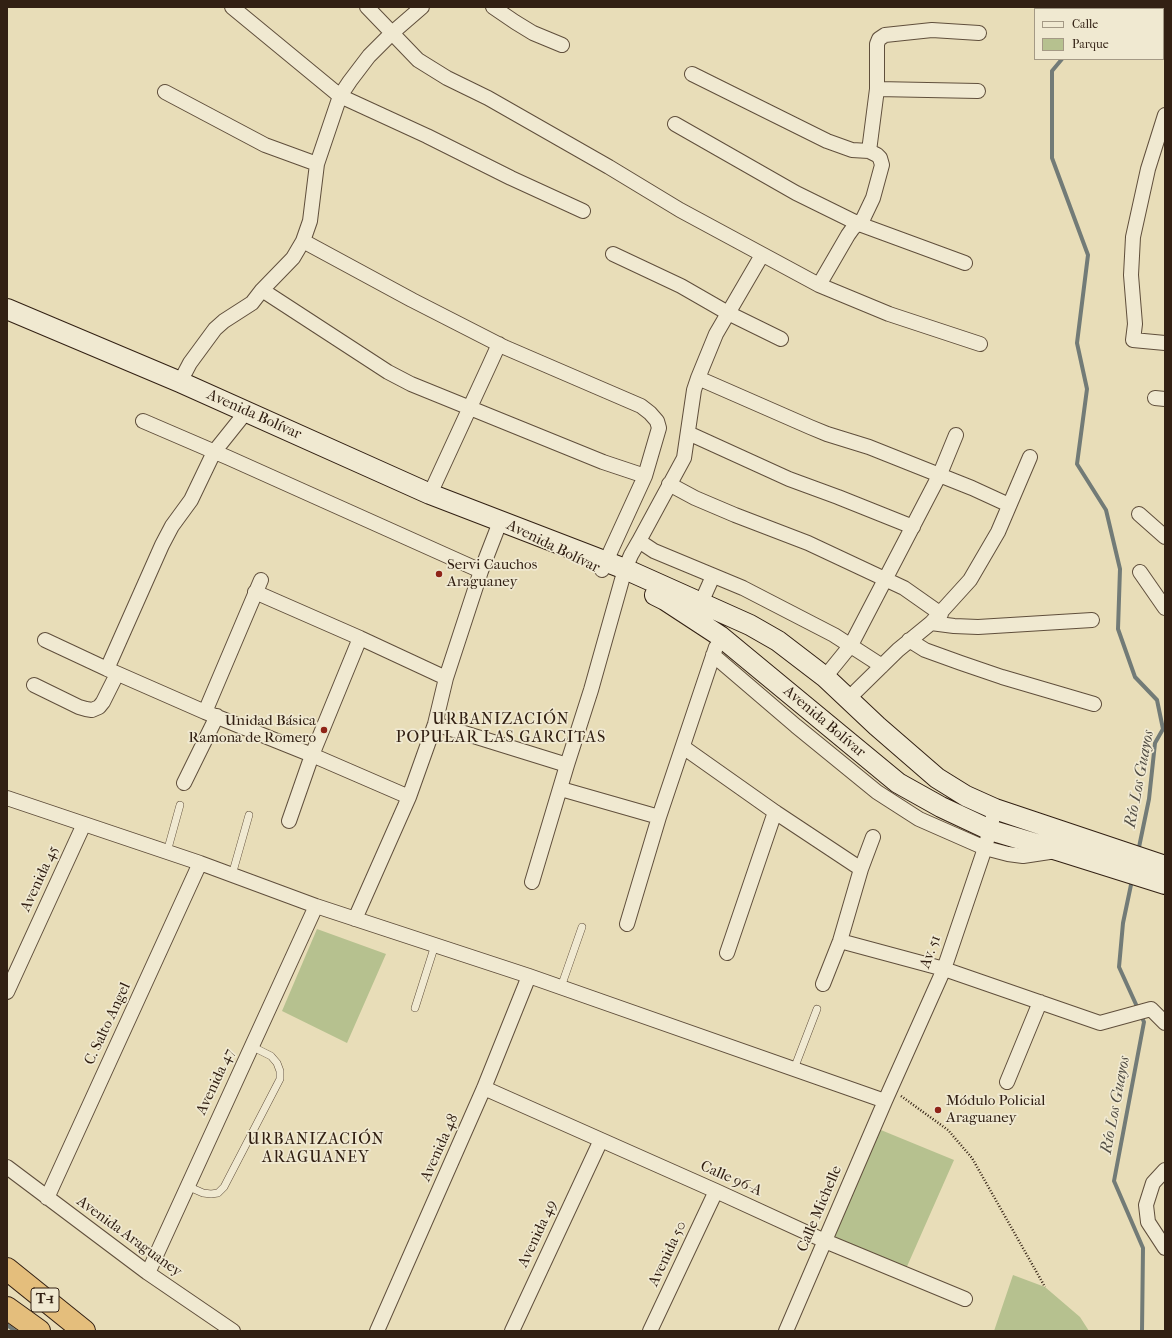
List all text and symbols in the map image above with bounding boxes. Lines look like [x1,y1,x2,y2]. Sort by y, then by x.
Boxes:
legend [1034,8,1164,60]
text: Calle [1072,17,1098,31]
text: Parque [1072,37,1109,51]
street label: Avenida Bolívar [204,386,304,444]
street label: Avenida Bolívar [503,517,603,577]
place label: Servi Cauchos Araguaney [447,556,537,591]
marker: Servi Cauchos Araguaney [434,569,444,579]
street label: Avenida Bolívar [779,682,869,762]
district label: URBANIZACIÓN POPULAR LAS GARCITAS [396,710,606,748]
place label: Unidad Básica Ramona de Romero [188,712,316,747]
marker: Unidad Básica Ramona de Romero [319,725,329,735]
water label: Río Los Guayos [1121,729,1159,829]
street label: Avenida 45 [17,843,63,915]
street label: Av. 51 [917,933,945,971]
street label: C. Salto Angel [81,980,135,1068]
street label: Avenida 47 [193,1046,239,1118]
water label: Río Los Guayos [1097,1055,1135,1155]
place label: Módulo Policial Araguaney [946,1092,1045,1127]
marker: Módulo Policial Araguaney [933,1105,943,1115]
street label: Avenida 48 [417,1112,463,1184]
district label: URBANIZACIÓN ARAGUANEY [247,1130,385,1168]
street label: Calle 96-A [697,1157,765,1201]
street label: Calle Michelle [794,1163,846,1255]
street label: Avenida Araguaney [73,1193,185,1281]
street label: Avenida 49 [515,1198,561,1270]
street label: Avenida 50 [645,1218,691,1290]
road number: T-1 [31,1288,59,1312]

